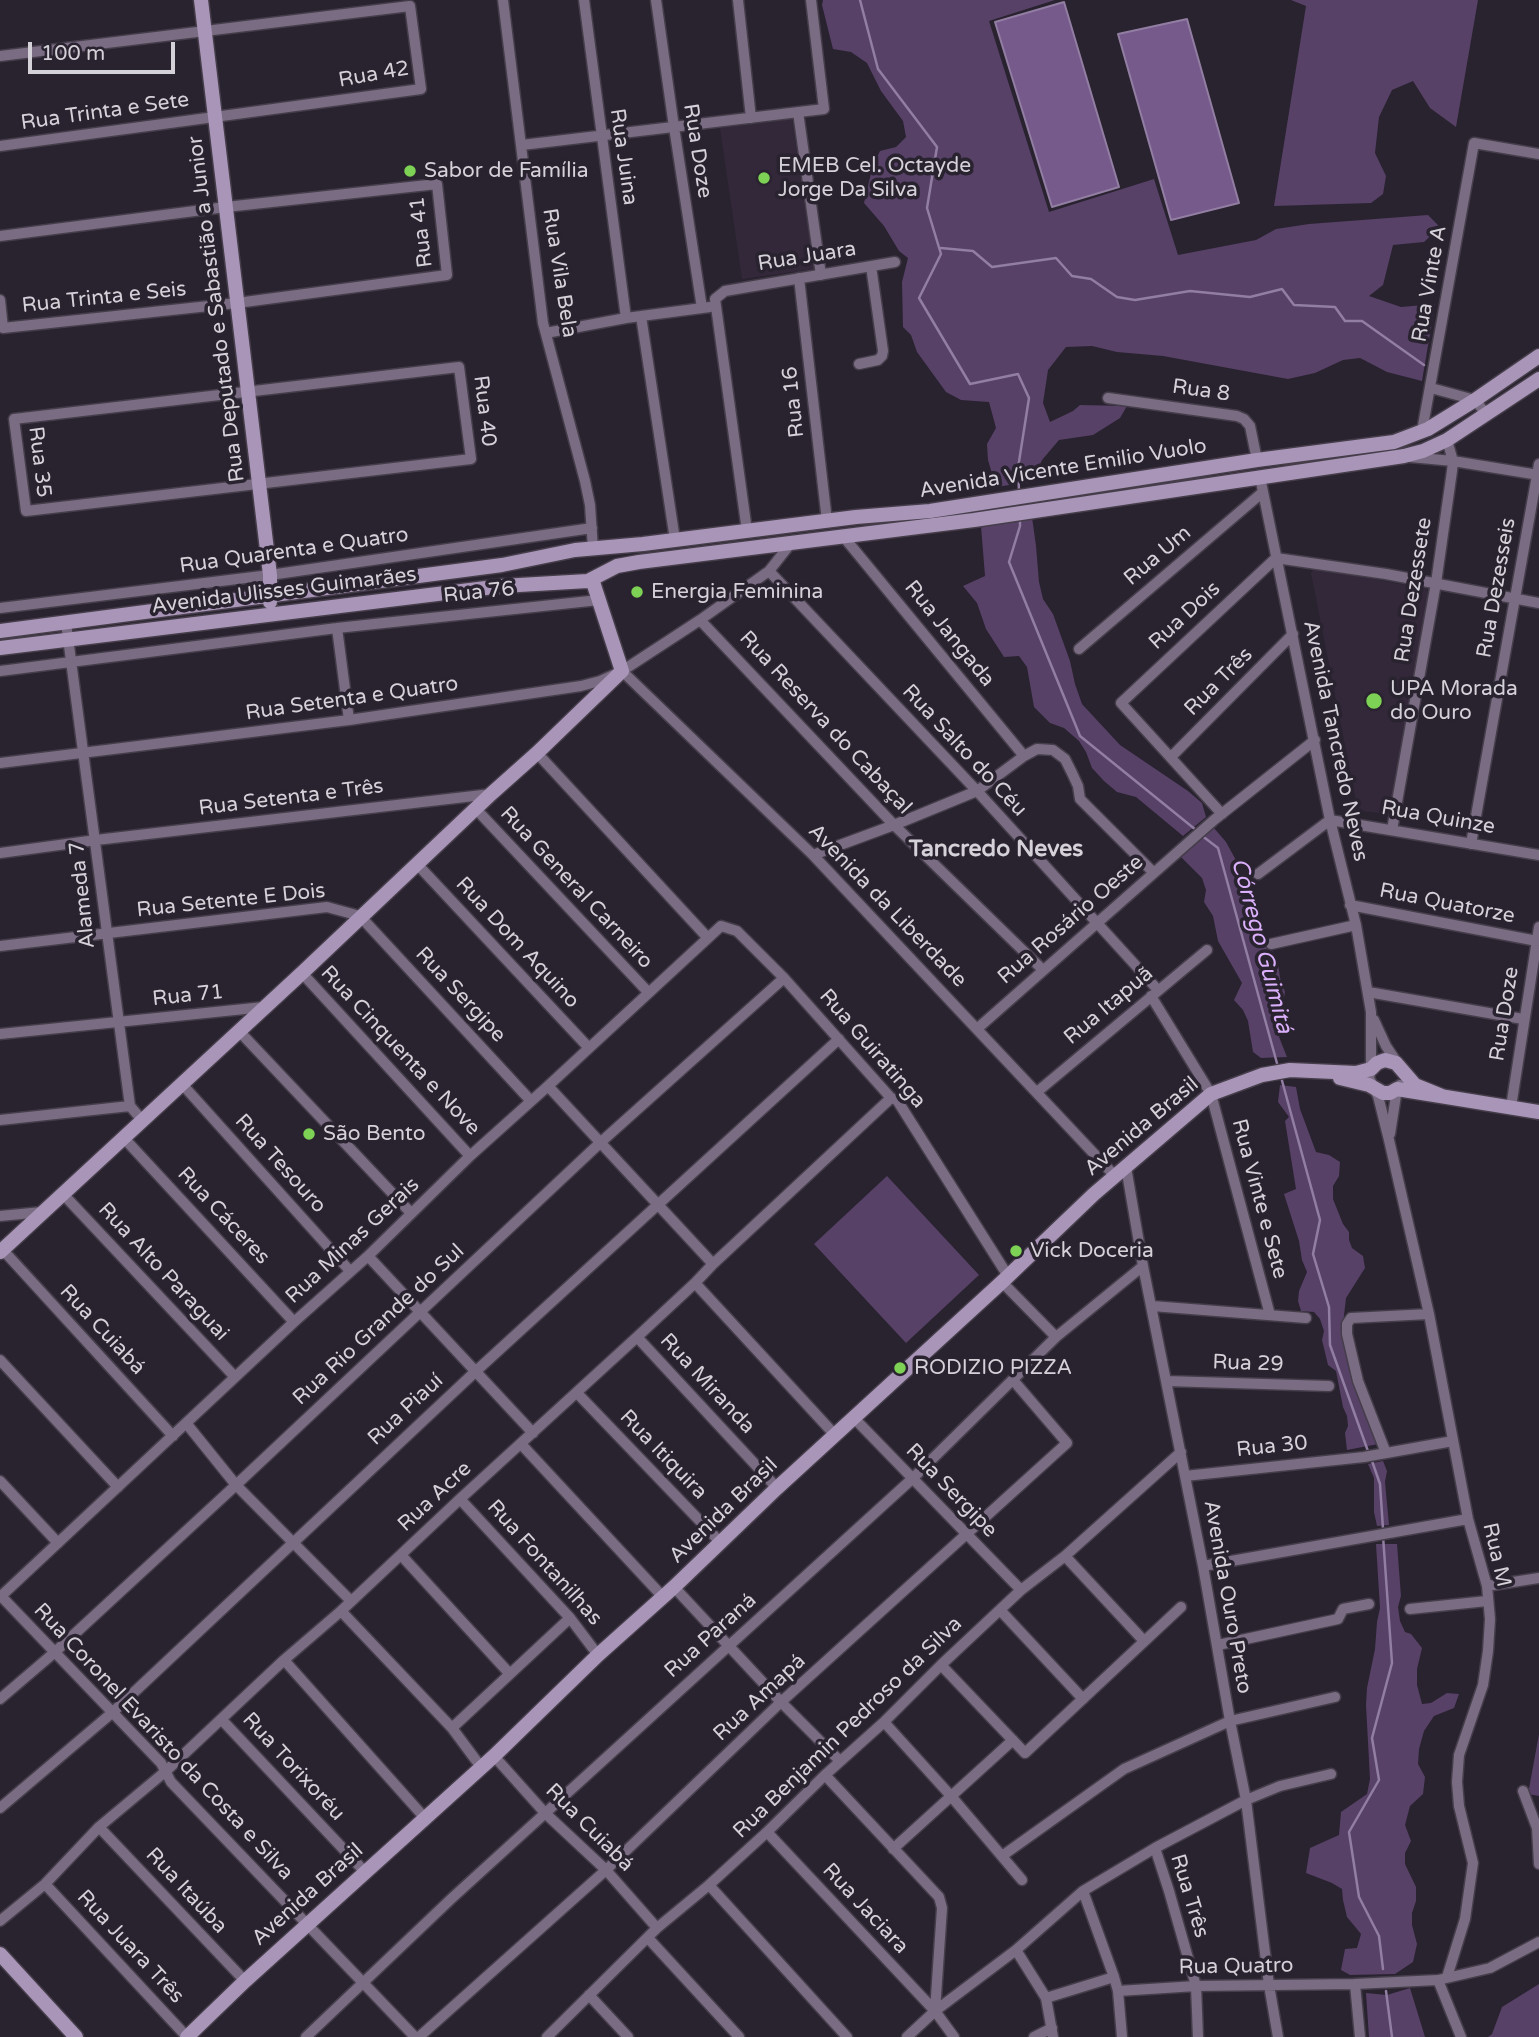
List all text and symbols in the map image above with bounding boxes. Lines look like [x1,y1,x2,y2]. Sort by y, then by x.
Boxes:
scale bar [32,28,178,72]
text: 100 m [41,41,105,66]
street label: Rua 42 [337,56,411,94]
street label: Rua Trinta e Sete [19,88,191,136]
street label: Rua Doze [677,102,717,200]
street label: Rua Juina [604,107,642,207]
street label: Rua Deputado e Sabastião a Junior [183,134,251,484]
place label: EMEB Cel. Octayde Jorge Da Silva [778,153,971,203]
place label: Sabor de Família [424,158,589,184]
marker: Sabor de Família [402,163,418,179]
marker: EMEB Cel. Octayde Jorge Da Silva [756,170,772,186]
street label: Rua 41 [405,195,439,269]
street label: Rua Vila Bela [536,207,582,339]
street label: Rua Vinte A [1407,224,1453,344]
street label: Rua Juara [756,237,858,277]
street label: Rua Trinta e Seis [21,277,187,319]
street label: Rua 16 [778,365,810,439]
street label: Rua 40 [467,374,501,448]
street label: Rua 8 [1170,374,1232,408]
street label: Rua 35 [22,425,56,499]
street label: Avenida Vicente Emilio Vuolo [918,434,1208,504]
street label: Rua Dezessete [1390,516,1438,664]
street label: Rua Dezesseis [1472,516,1522,660]
street label: Rua Um [1119,521,1197,591]
street label: Rua Quarenta e Quatro [178,522,410,580]
street label: Avenida Ulisses Guimarães [150,562,418,620]
street label: Rua Jangada [898,576,1000,692]
street label: Rua 76 [442,577,516,609]
street label: Rua Dois [1144,577,1226,655]
place label: Energia Feminina [651,579,823,605]
marker: Energia Feminina [629,584,645,600]
street label: Avenida Tancredo Neves [1297,618,1373,864]
street label: Rua Reserva do Cabaçal [734,626,916,820]
street label: Rua Três [1180,643,1258,721]
street label: Rua Setenta e Quatro [244,672,460,726]
place label: UPA Morada do Ouro [1390,676,1518,726]
street label: Rua Salto do Céu [896,680,1032,822]
marker: UPA Morada do Ouro [1364,691,1384,711]
street label: Rua Setenta e Três [197,774,385,822]
street label: Rua Quinze [1379,796,1497,840]
street label: Rua General Carneiro [494,802,658,974]
street label: Avenida da Liberdade [802,819,972,993]
district label: Tancredo Neves [909,836,1083,864]
street label: Alameda 7 [65,840,101,950]
street label: Rua Rosário Oeste [993,850,1149,990]
water label: Córrego Guimitá [1224,855,1298,1037]
street label: Rua Dom Aquino [450,872,584,1014]
street label: Rua Setente E Dois [135,879,327,923]
street label: Rua Quatorze [1377,879,1517,929]
street label: Rua Sergipe [409,942,511,1048]
street label: Rua Cinquenta e Nove [315,961,485,1141]
street label: Rua Itapuã [1059,962,1159,1050]
street label: Rua Doze [1485,965,1525,1063]
street label: Rua 71 [151,980,225,1012]
street label: Rua Guiratinga [813,984,931,1114]
street label: Avenida Brasil [1080,1072,1204,1182]
street label: Rua Tesouro [229,1109,331,1219]
street label: Rua Vinte e Sete [1226,1116,1292,1282]
place label: São Bento [323,1121,425,1147]
marker: São Bento [301,1126,317,1142]
street label: Rua Cáceres [171,1162,275,1270]
street label: Rua Minas Gerais [281,1173,425,1309]
street label: Rua Alto Paraguai [92,1198,234,1346]
place label: Vick Doceria [1030,1238,1154,1264]
street label: Rua Rio Grande do Sul [288,1239,470,1411]
marker: Vick Doceria [1008,1243,1024,1259]
street label: Rua Cuiabá [54,1280,150,1380]
street label: Rua Miranda [654,1329,760,1439]
street label: Rua 29 [1212,1350,1284,1378]
place label: RODIZIO PIZZA [914,1355,1072,1381]
marker: RODIZIO PIZZA [892,1360,908,1376]
street label: Rua Piauí [363,1369,449,1451]
street label: Rua Itiquira [614,1405,712,1505]
street label: Rua 30 [1235,1431,1309,1463]
street label: Rua Sergipe [900,1439,1002,1543]
street label: Avenida Brasil [664,1453,784,1569]
street label: Rua Acre [393,1457,477,1537]
street label: Rua Fontanilhas [481,1495,607,1631]
street label: Avenida Ouro Preto [1198,1498,1256,1696]
street label: Rua M [1476,1520,1516,1590]
street label: Rua Paraná [660,1588,762,1684]
street label: Rua Coronel Evaristo da Costa e Silva [28,1598,298,1886]
street label: Rua Benjamin Pedroso da Silva [728,1612,968,1844]
street label: Rua Amapá [709,1649,811,1747]
street label: Rua Torixoréu [236,1708,350,1826]
street label: Rua Cuiabá [540,1779,638,1877]
street label: Avenida Brasil [247,1838,369,1952]
street label: Rua Itaúba [140,1843,232,1939]
street label: Rua Três [1164,1851,1214,1941]
street label: Rua Jaciara [817,1858,913,1960]
street label: Rua Juara Três [71,1885,189,2009]
street label: Rua Quatro [1178,1953,1294,1981]

